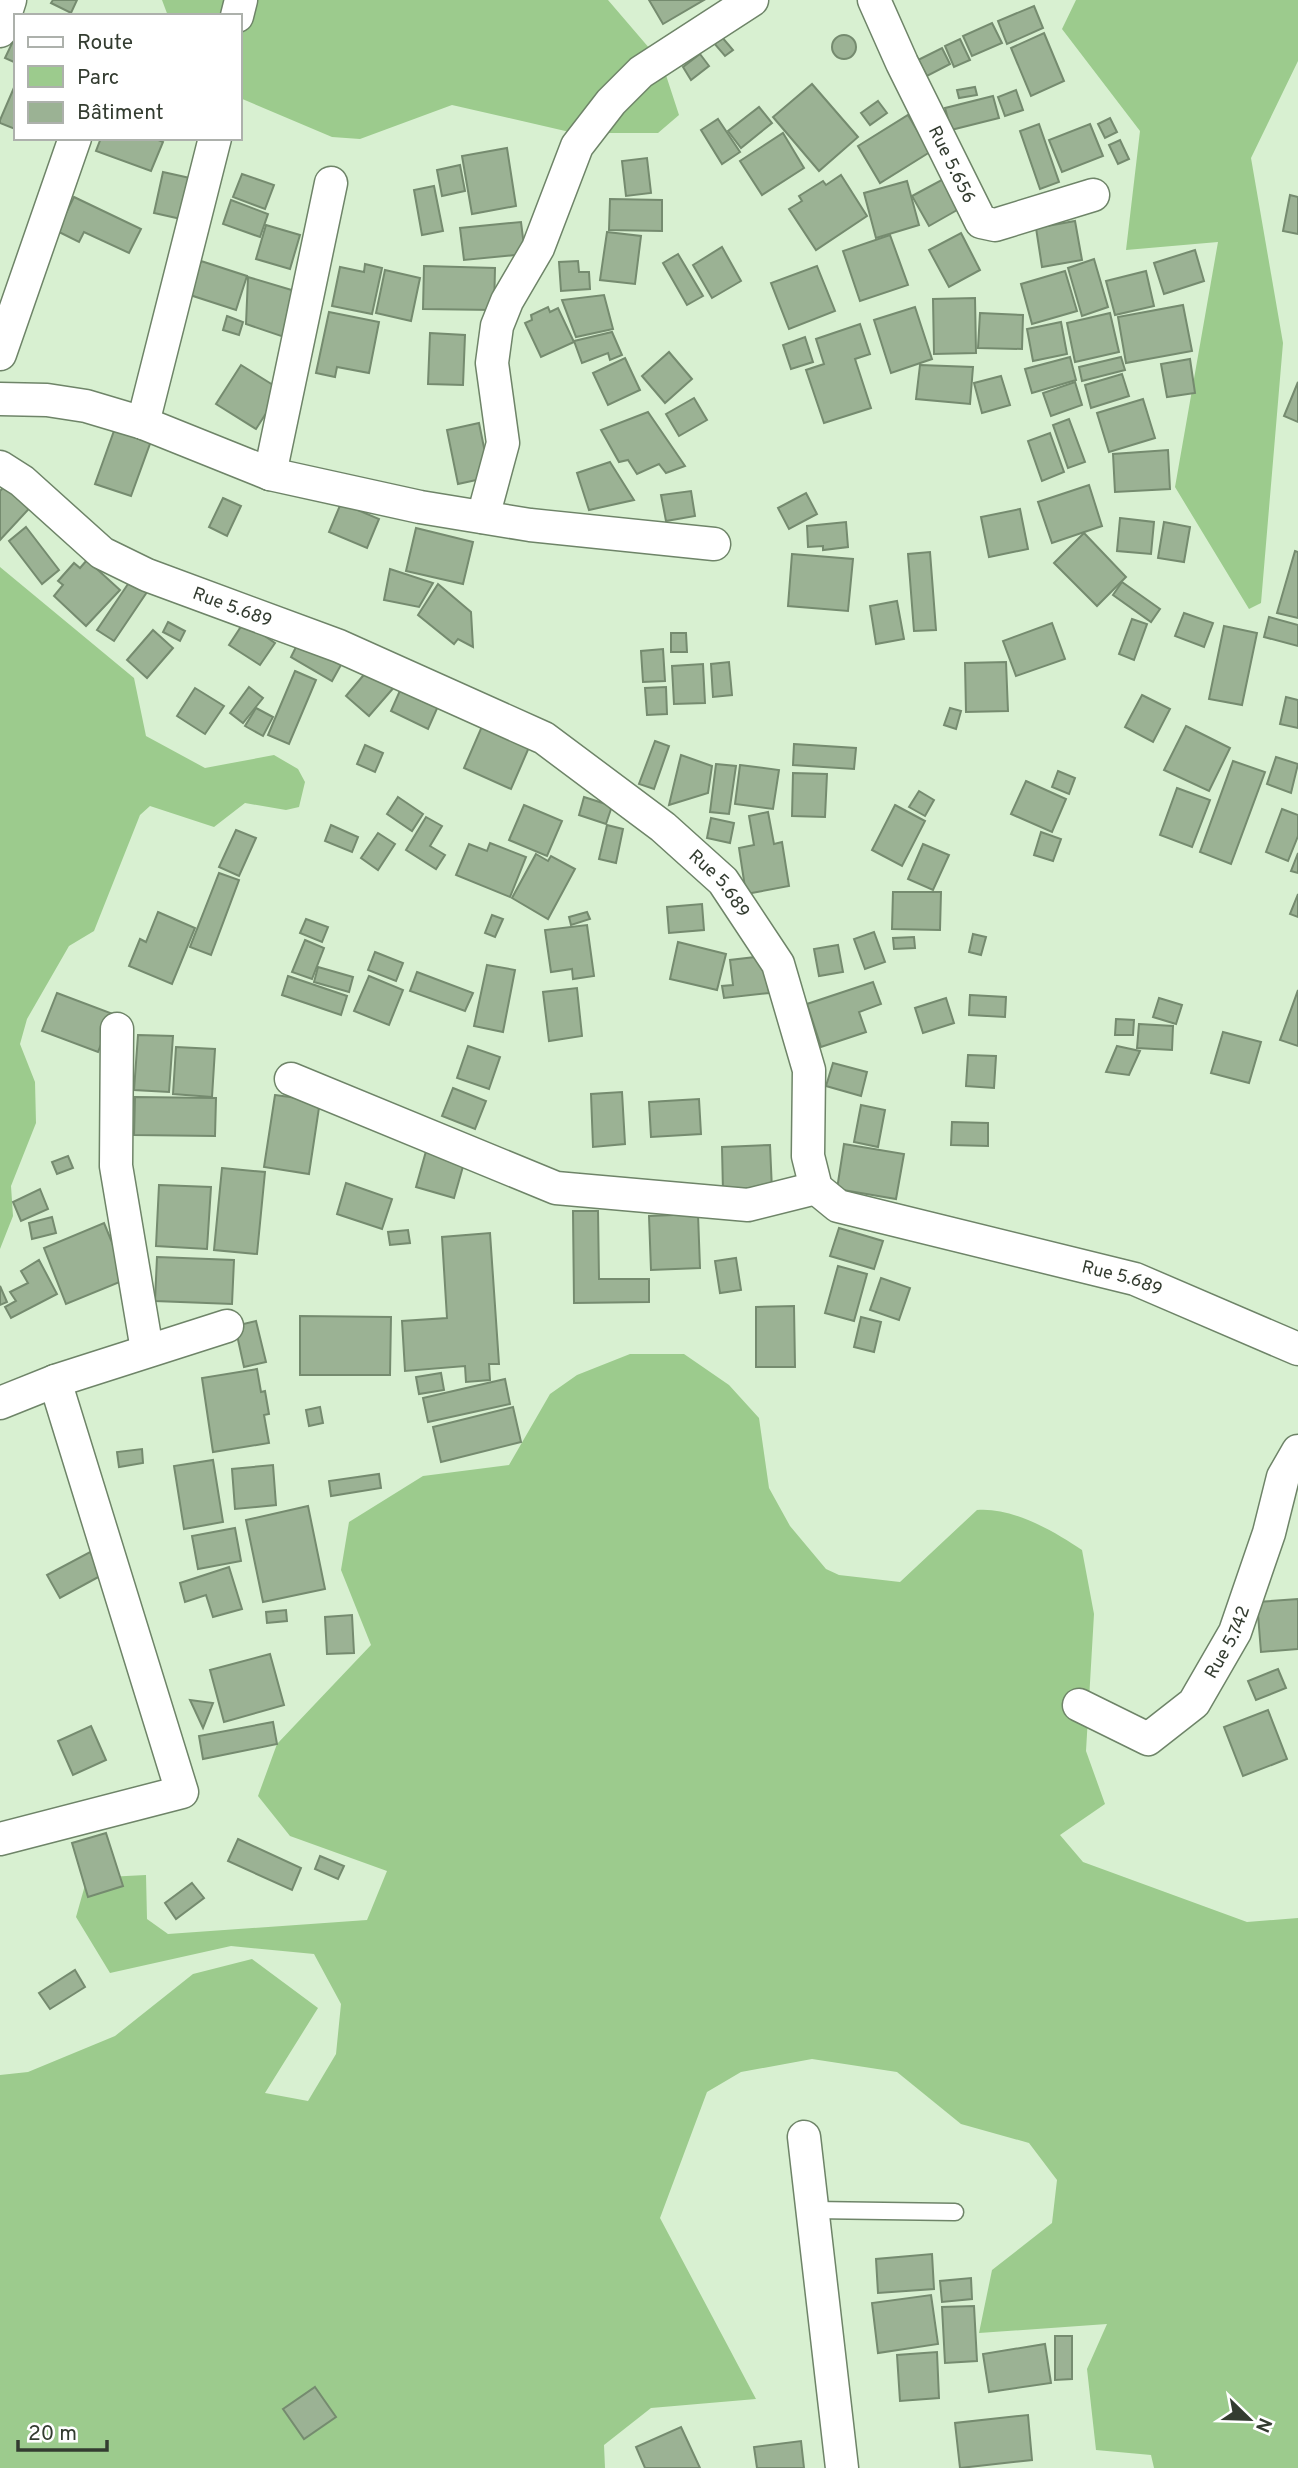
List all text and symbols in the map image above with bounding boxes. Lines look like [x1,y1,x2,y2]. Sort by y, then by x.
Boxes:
legend [14,14,242,140]
text: Route [77,30,133,57]
text: Parc [77,65,119,92]
text: Bâtiment [77,100,164,127]
street label: Rue 5.656 [922,122,980,207]
street label: Rue 5.689 [189,583,275,633]
street label: Rue 5.689 [683,845,754,922]
street label: Rue 5.689 [1079,1256,1165,1302]
street label: Rue 5.742 [1200,1603,1256,1683]
north arrow [1214,2384,1284,2454]
scale bar [18,2408,107,2452]
text: N [1249,2414,1277,2436]
text: 20 m [28,2421,77,2448]

